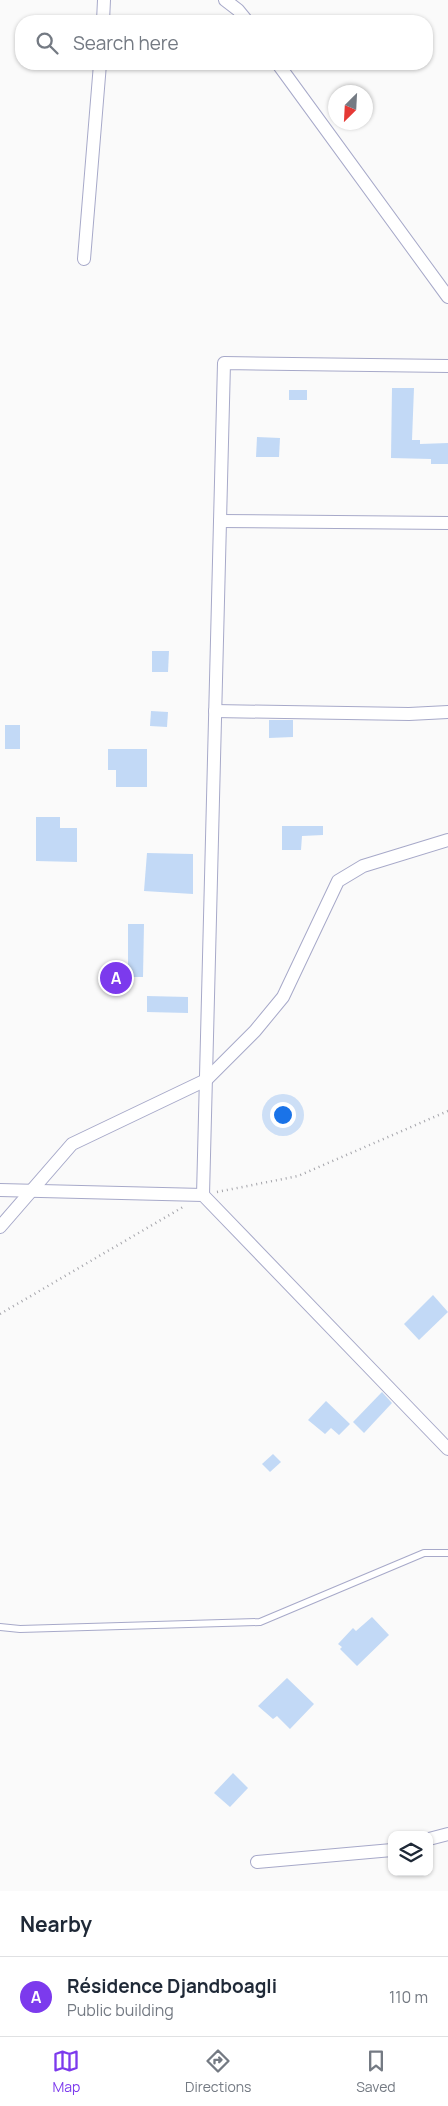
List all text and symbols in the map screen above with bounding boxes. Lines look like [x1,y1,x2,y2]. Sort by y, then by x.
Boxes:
search box [15,15,433,70]
icon: search [33,29,61,57]
text: Search here [73,30,179,56]
north arrow [328,85,373,130]
pin: A [100,959,132,997]
your location [270,1102,296,1128]
map controls [388,1831,433,1876]
button: layers [388,1831,433,1876]
text: Nearby [20,1910,92,1938]
text: Résidence Djandboagli [67,1973,277,1999]
text: A [31,1986,41,2008]
text: 110 m [389,1986,428,2008]
text: Public building [67,1999,174,2021]
tab: Map [52,2047,80,2096]
tab: Directions [185,2047,251,2096]
tab: Saved [356,2047,396,2096]

